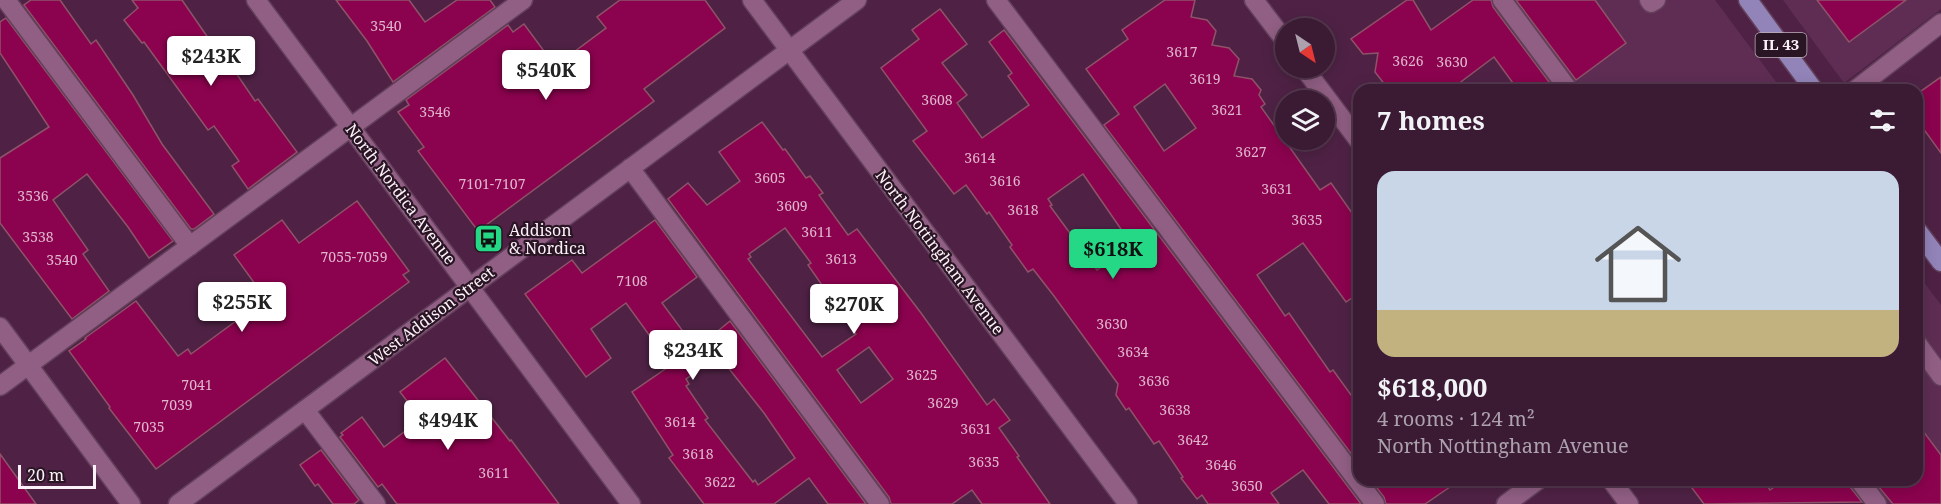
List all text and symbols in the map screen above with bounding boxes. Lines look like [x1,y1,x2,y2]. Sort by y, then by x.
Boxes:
house number: 3540 [370,16,402,35]
north arrow [1275,18,1335,78]
map controls [1275,18,1335,150]
road number: IL 43 [1756,33,1806,57]
pin: $243K [169,36,253,87]
text: $243K [181,42,241,69]
house number: 3617 [1166,42,1198,61]
pin: $540K [504,50,588,101]
house number: 3626 [1392,51,1424,70]
house number: 3630 [1436,52,1468,71]
text: $540K [516,56,576,83]
house number: 3619 [1189,69,1221,88]
house number: 3608 [921,90,953,109]
button: layers [1275,90,1335,150]
house number: 3621 [1211,100,1243,119]
house number: 3546 [419,102,451,121]
text: 7 homes [1377,102,1485,138]
icon: filters [1866,104,1899,137]
street label: North Nordica Avenue [341,119,461,269]
house number: 3627 [1235,142,1267,161]
house number: 3614 [964,148,996,167]
street label: North Nottingham Avenue [871,165,1009,339]
house number: 3605 [754,168,786,187]
house number: 3616 [989,171,1021,190]
house number: 7101-7107 [459,174,526,193]
house number: 3631 [1261,179,1293,198]
house number: 3536 [17,186,49,205]
house number: 3609 [776,196,808,215]
house number: 3618 [1007,200,1039,219]
house number: 3635 [1291,210,1323,229]
icon: home [1584,210,1692,318]
place label: Addison & Nordica [509,219,586,259]
house number: 3611 [801,222,833,241]
bus stop icon: Addison & Nordica [472,223,504,255]
house number: 3538 [22,227,54,246]
pin: $618K [1071,229,1155,280]
text: $618K [1083,235,1143,262]
house number: 7055-7059 [321,247,387,266]
house number: 3613 [825,249,857,268]
house number: 3540 [46,250,78,269]
street label: West Addison Street [363,261,499,371]
house number: 7108 [616,271,648,290]
pin: $255K [200,282,284,333]
pin: $270K [812,284,896,335]
text: $255K [212,288,272,315]
text: $270K [824,290,884,317]
house number: 3630 [1096,314,1128,333]
pin: $234K [651,330,735,381]
text: $234K [663,336,723,363]
house number: 3634 [1117,342,1149,361]
house number: 3625 [906,365,938,384]
text: $618,000 [1377,369,1487,405]
house number: 3636 [1138,371,1170,390]
house number: 7041 [181,375,213,394]
house number: 3629 [927,393,959,412]
house number: 7039 [161,395,193,414]
pin: $494K [406,400,490,451]
house number: 3638 [1159,400,1191,419]
text: 4 rooms · 124 m² [1377,405,1535,432]
text: $494K [418,406,478,433]
house number: 3614 [664,412,696,431]
house number: 7035 [133,417,165,436]
house number: 3631 [960,419,992,438]
house number: 3642 [1177,430,1209,449]
text: North Nottingham Avenue [1377,432,1629,459]
house number: 3618 [682,444,714,463]
house number: 3635 [968,452,1000,471]
house number: 3646 [1205,455,1237,474]
scale bar [18,462,96,490]
house number: 3611 [478,463,510,482]
text: 20 m [27,464,64,486]
house number: 3622 [704,472,736,491]
house number: 3650 [1231,476,1263,495]

